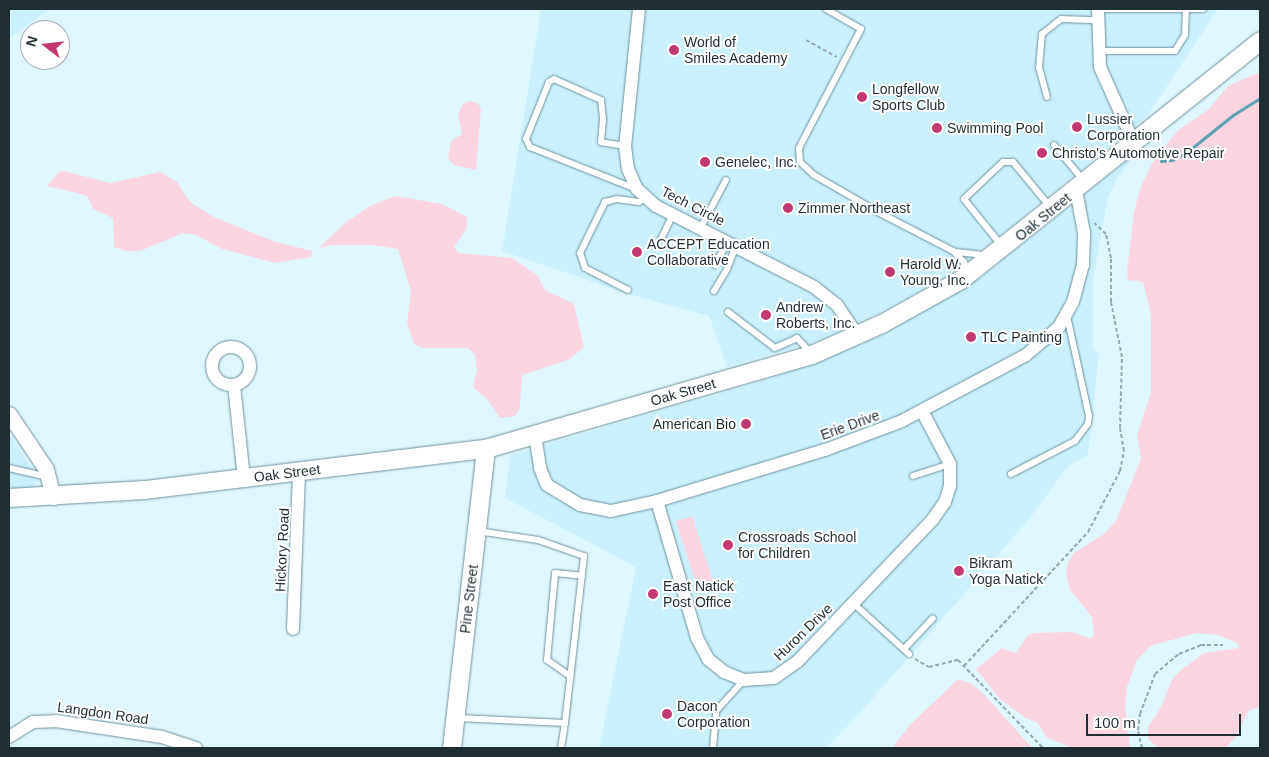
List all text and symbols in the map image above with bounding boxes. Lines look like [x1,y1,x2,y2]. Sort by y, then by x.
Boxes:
north arrow [20,20,70,70]
text: N [22,34,41,48]
place label: World of Smiles Academy [684,34,788,66]
marker: World of Smiles Academy [668,44,680,56]
place label: Longfellow Sports Club [872,81,945,114]
marker: Longfellow Sports Club [856,91,868,103]
place label: Lussier Corporation [1087,111,1160,144]
place label: Swimming Pool [947,120,1043,136]
marker: Lussier Corporation [1071,121,1083,133]
marker: Swimming Pool [931,122,943,134]
place label: Christo's Automotive Repair [1052,145,1225,161]
marker: Christo's Automotive Repair [1036,147,1048,159]
place label: Genelec, Inc. [715,154,797,170]
marker: Genelec, Inc. [699,156,711,168]
street label: Tech Circle [658,183,728,229]
street label: Oak Street [1012,189,1074,245]
place label: Zimmer Northeast [798,200,910,216]
marker: Zimmer Northeast [782,202,794,214]
place label: ACCEPT Education Collaborative [647,236,770,268]
marker: ACCEPT Education Collaborative [631,246,643,258]
place label: Harold W. Young, Inc. [900,256,970,288]
marker: Harold W. Young, Inc. [884,266,896,278]
place label: Andrew Roberts, Inc. [776,299,855,332]
marker: Andrew Roberts, Inc. [760,309,772,321]
place label: TLC Painting [981,329,1062,345]
marker: TLC Painting [965,331,977,343]
street label: Oak Street [649,375,717,409]
street label: Erie Drive [818,407,882,443]
place label: American Bio [653,416,736,432]
marker: American Bio [740,418,752,430]
street label: Oak Street [253,461,321,485]
street label: Hickory Road [271,508,293,592]
place label: Crossroads School for Children [738,529,856,562]
marker: Crossroads School for Children [722,539,734,551]
place label: Bikram Yoga Natick [969,555,1043,588]
street label: Pine Street [456,564,482,634]
marker: Bikram Yoga Natick [953,565,965,577]
place label: East Natick Post Office [663,578,734,610]
marker: East Natick Post Office [647,588,659,600]
street label: Huron Drive [770,600,836,664]
street label: Langdon Road [56,698,150,728]
place label: Dacon Corporation [677,698,750,730]
scale bar [1089,704,1244,736]
marker: Dacon Corporation [661,708,673,720]
text: 100 m [1094,714,1136,731]

